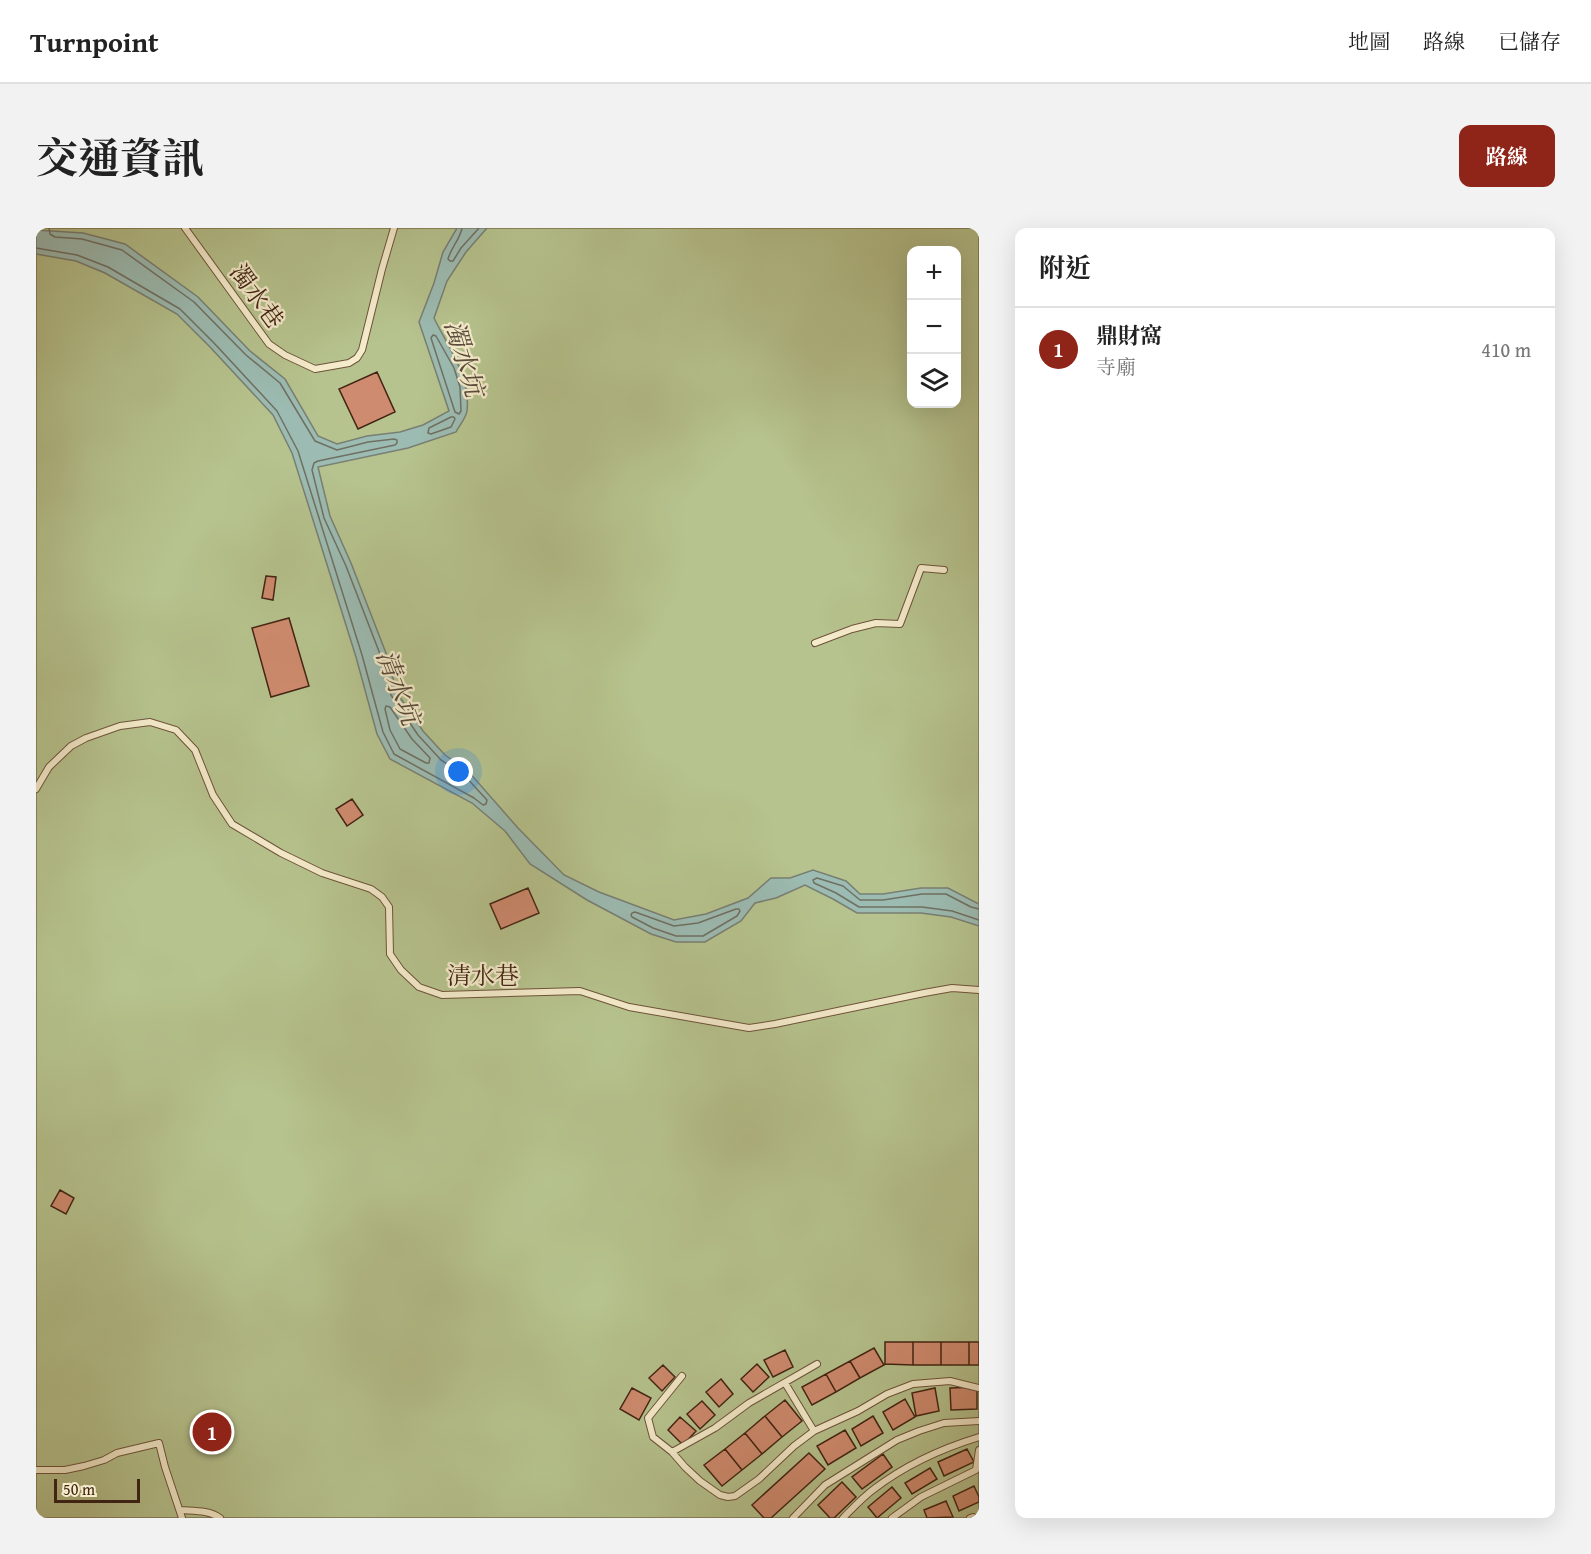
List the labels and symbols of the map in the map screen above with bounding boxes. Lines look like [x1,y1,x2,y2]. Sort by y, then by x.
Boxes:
street label: 濁水巷 [222,257,292,335]
water label: 濁水坑 [435,315,496,405]
water label: 清水坑 [367,644,433,734]
your location [444,757,473,786]
street label: 清水巷 [447,958,519,993]
pin: 1 [192,1410,231,1454]
scale bar [54,1476,140,1504]

